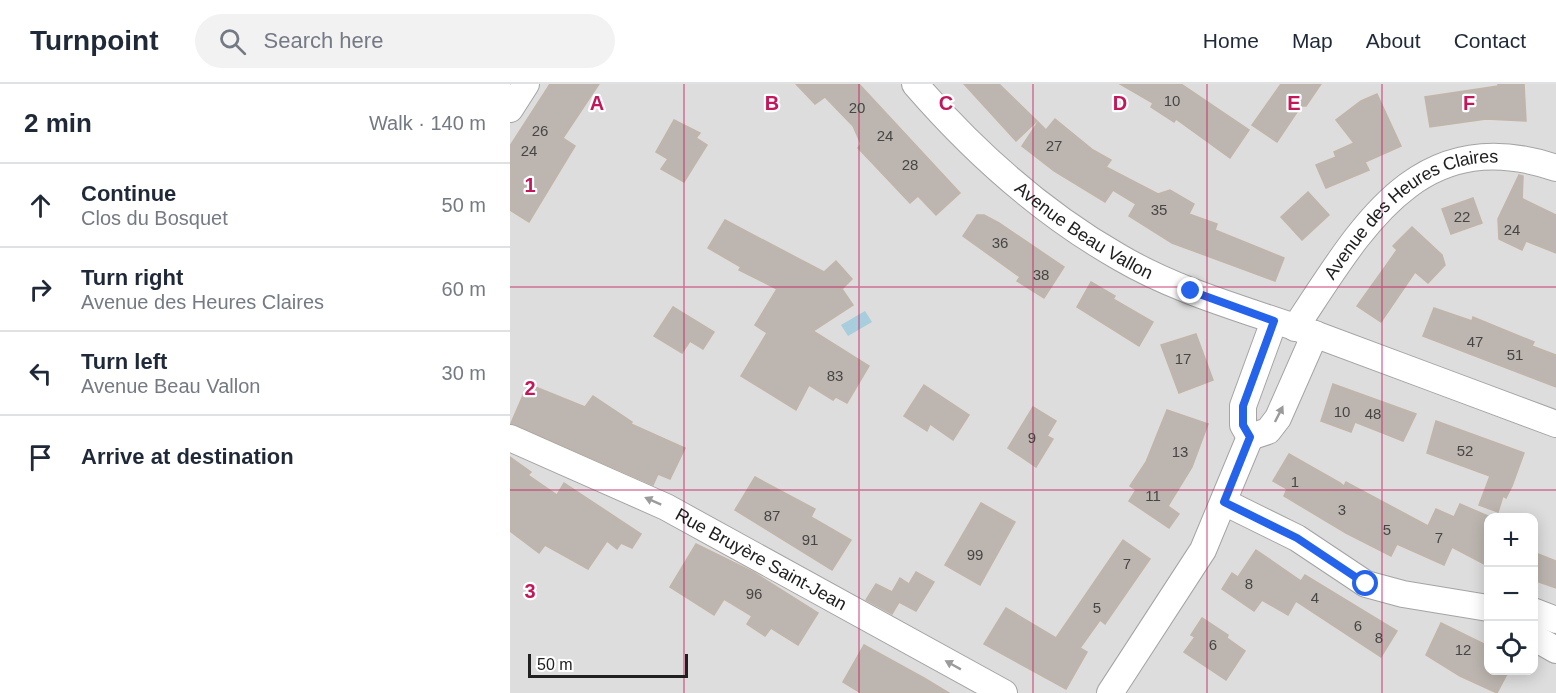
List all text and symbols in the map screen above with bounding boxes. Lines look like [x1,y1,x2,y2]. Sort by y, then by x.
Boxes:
search box [195,14,615,68]
text: Turnpoint [30,25,159,56]
icon: search [216,25,249,58]
text: Search here [264,28,383,53]
text: Home [1203,29,1259,52]
text: Map [1292,29,1333,52]
text: About [1366,29,1421,52]
text: Contact [1454,29,1526,52]
text: A [590,92,604,114]
text: B [765,92,779,114]
text: C [939,92,953,114]
text: D [1113,92,1127,114]
house number: 10 [1164,92,1180,109]
text: E [1287,92,1301,114]
text: F [1463,92,1475,114]
house number: 20 [849,99,865,116]
text: 2 min [24,108,92,138]
text: Walk · 140 m [369,112,486,134]
house number: 26 [532,122,548,139]
house number: 24 [877,127,893,144]
house number: 27 [1046,137,1062,154]
house number: 24 [521,142,537,159]
street label: Avenue des Heures Claires [1320,146,1498,283]
house number: 28 [902,156,918,173]
text: 1 [524,174,536,196]
street label: Avenue Beau Vallon [1011,178,1156,283]
text: Continue [81,181,176,206]
icon: ahead [24,189,57,222]
text: 50 m [442,194,486,216]
house number: 35 [1151,201,1167,218]
text: Clos du Bosquet [81,207,228,229]
house number: 22 [1454,208,1470,225]
house number: 24 [1504,221,1520,238]
house number: 36 [992,234,1008,251]
text: Turn right [81,265,183,290]
house number: 38 [1033,266,1049,283]
icon: right [24,273,57,306]
route end [1177,277,1203,303]
text: 60 m [442,278,486,300]
text: Avenue des Heures Claires [81,291,324,313]
house number: 47 [1467,333,1483,350]
house number: 51 [1507,346,1523,363]
text: Turn left [81,349,167,374]
house number: 17 [1175,350,1191,367]
icon: left [24,357,57,390]
text: 30 m [442,362,486,384]
house number: 83 [827,367,843,384]
text: Avenue Beau Vallon [81,375,260,397]
text: 2 [524,377,536,399]
house number: 10 [1334,403,1350,420]
one-way arrow [1274,405,1284,422]
house number: 48 [1365,405,1381,422]
house number: 9 [1028,429,1036,446]
icon: arrive [24,441,57,474]
house number: 52 [1457,442,1473,459]
house number: 13 [1172,443,1188,460]
text: Arrive at destination [81,444,294,469]
house number: 1 [1291,473,1299,490]
house number: 11 [1145,487,1161,504]
one-way arrow [644,497,661,506]
house number: 3 [1338,501,1346,518]
street label: Rue Bruyère Saint-Jean [672,504,850,614]
house number: 87 [764,507,780,524]
map controls [1484,513,1538,675]
button: + [1484,513,1538,567]
house number: 5 [1383,521,1391,538]
house number: 7 [1435,529,1443,546]
house number: 91 [802,531,818,548]
house number: 99 [967,546,983,563]
house number: 7 [1123,555,1131,572]
button: − [1484,567,1538,621]
route start [1352,570,1378,596]
house number: 8 [1245,575,1253,592]
text: 3 [524,580,536,602]
house number: 96 [746,585,762,602]
house number: 4 [1311,589,1319,606]
house number: 5 [1093,599,1101,616]
house number: 6 [1354,617,1362,634]
button: locate [1484,621,1538,675]
house number: 8 [1375,629,1383,646]
house number: 6 [1209,636,1217,653]
house number: 12 [1455,641,1471,658]
scale bar [528,651,688,678]
text: 50 m [537,656,573,673]
one-way arrow [944,660,961,670]

